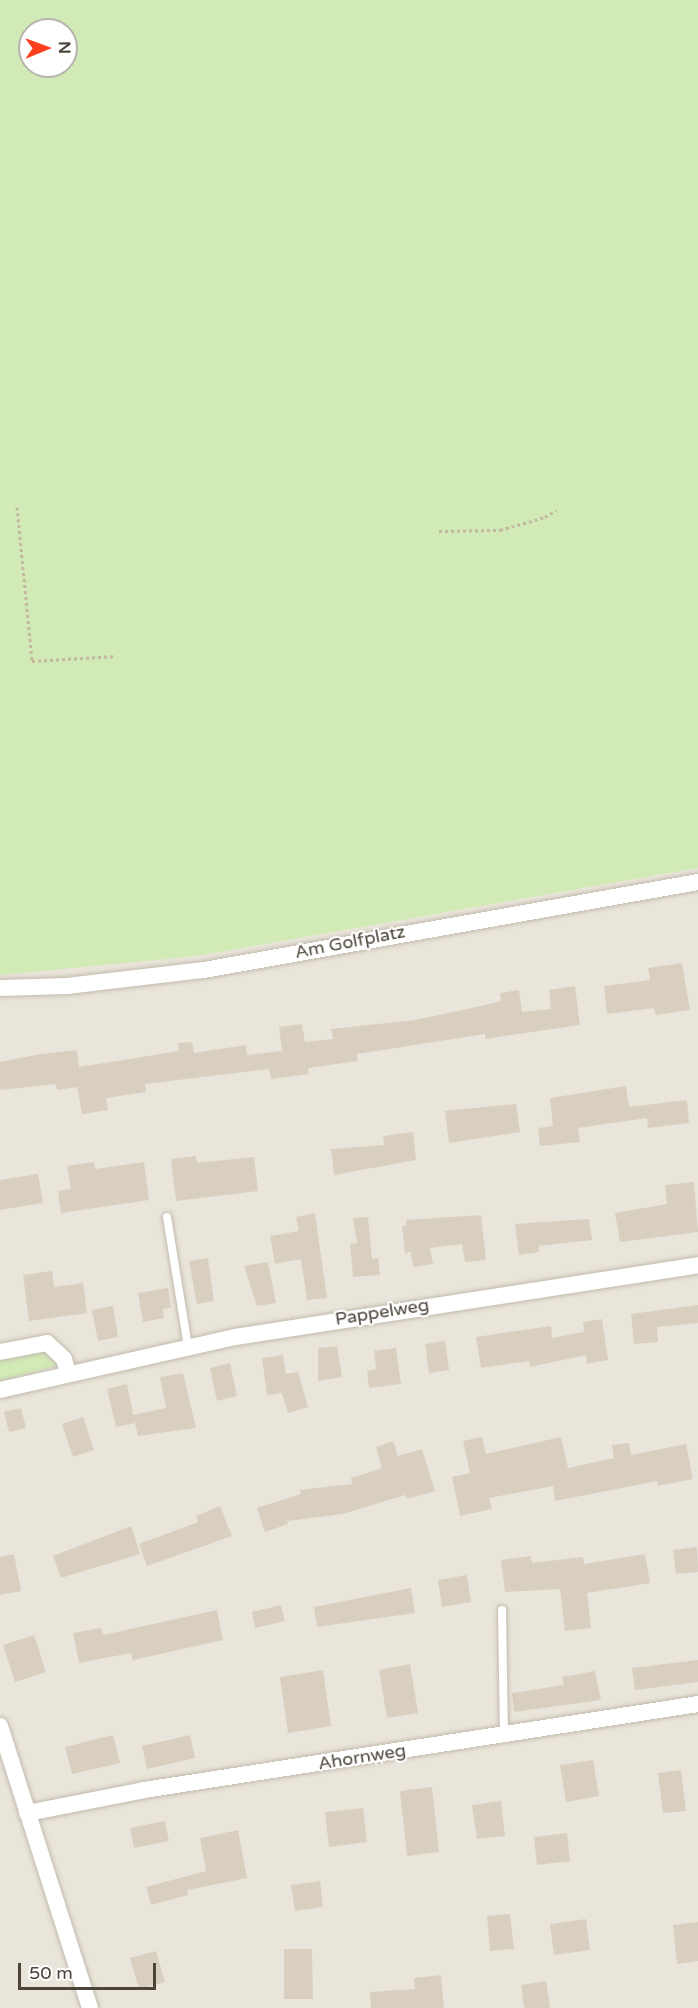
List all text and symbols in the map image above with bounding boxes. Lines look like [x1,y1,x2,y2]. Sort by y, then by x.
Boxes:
north arrow [18,18,78,78]
text: N [54,41,74,54]
street label: Am Golfplatz [293,921,407,963]
street label: Pappelweg [333,1294,431,1330]
street label: Ahornweg [317,1739,407,1775]
scale bar [21,1951,159,1989]
text: 50 m [29,1962,73,1984]

